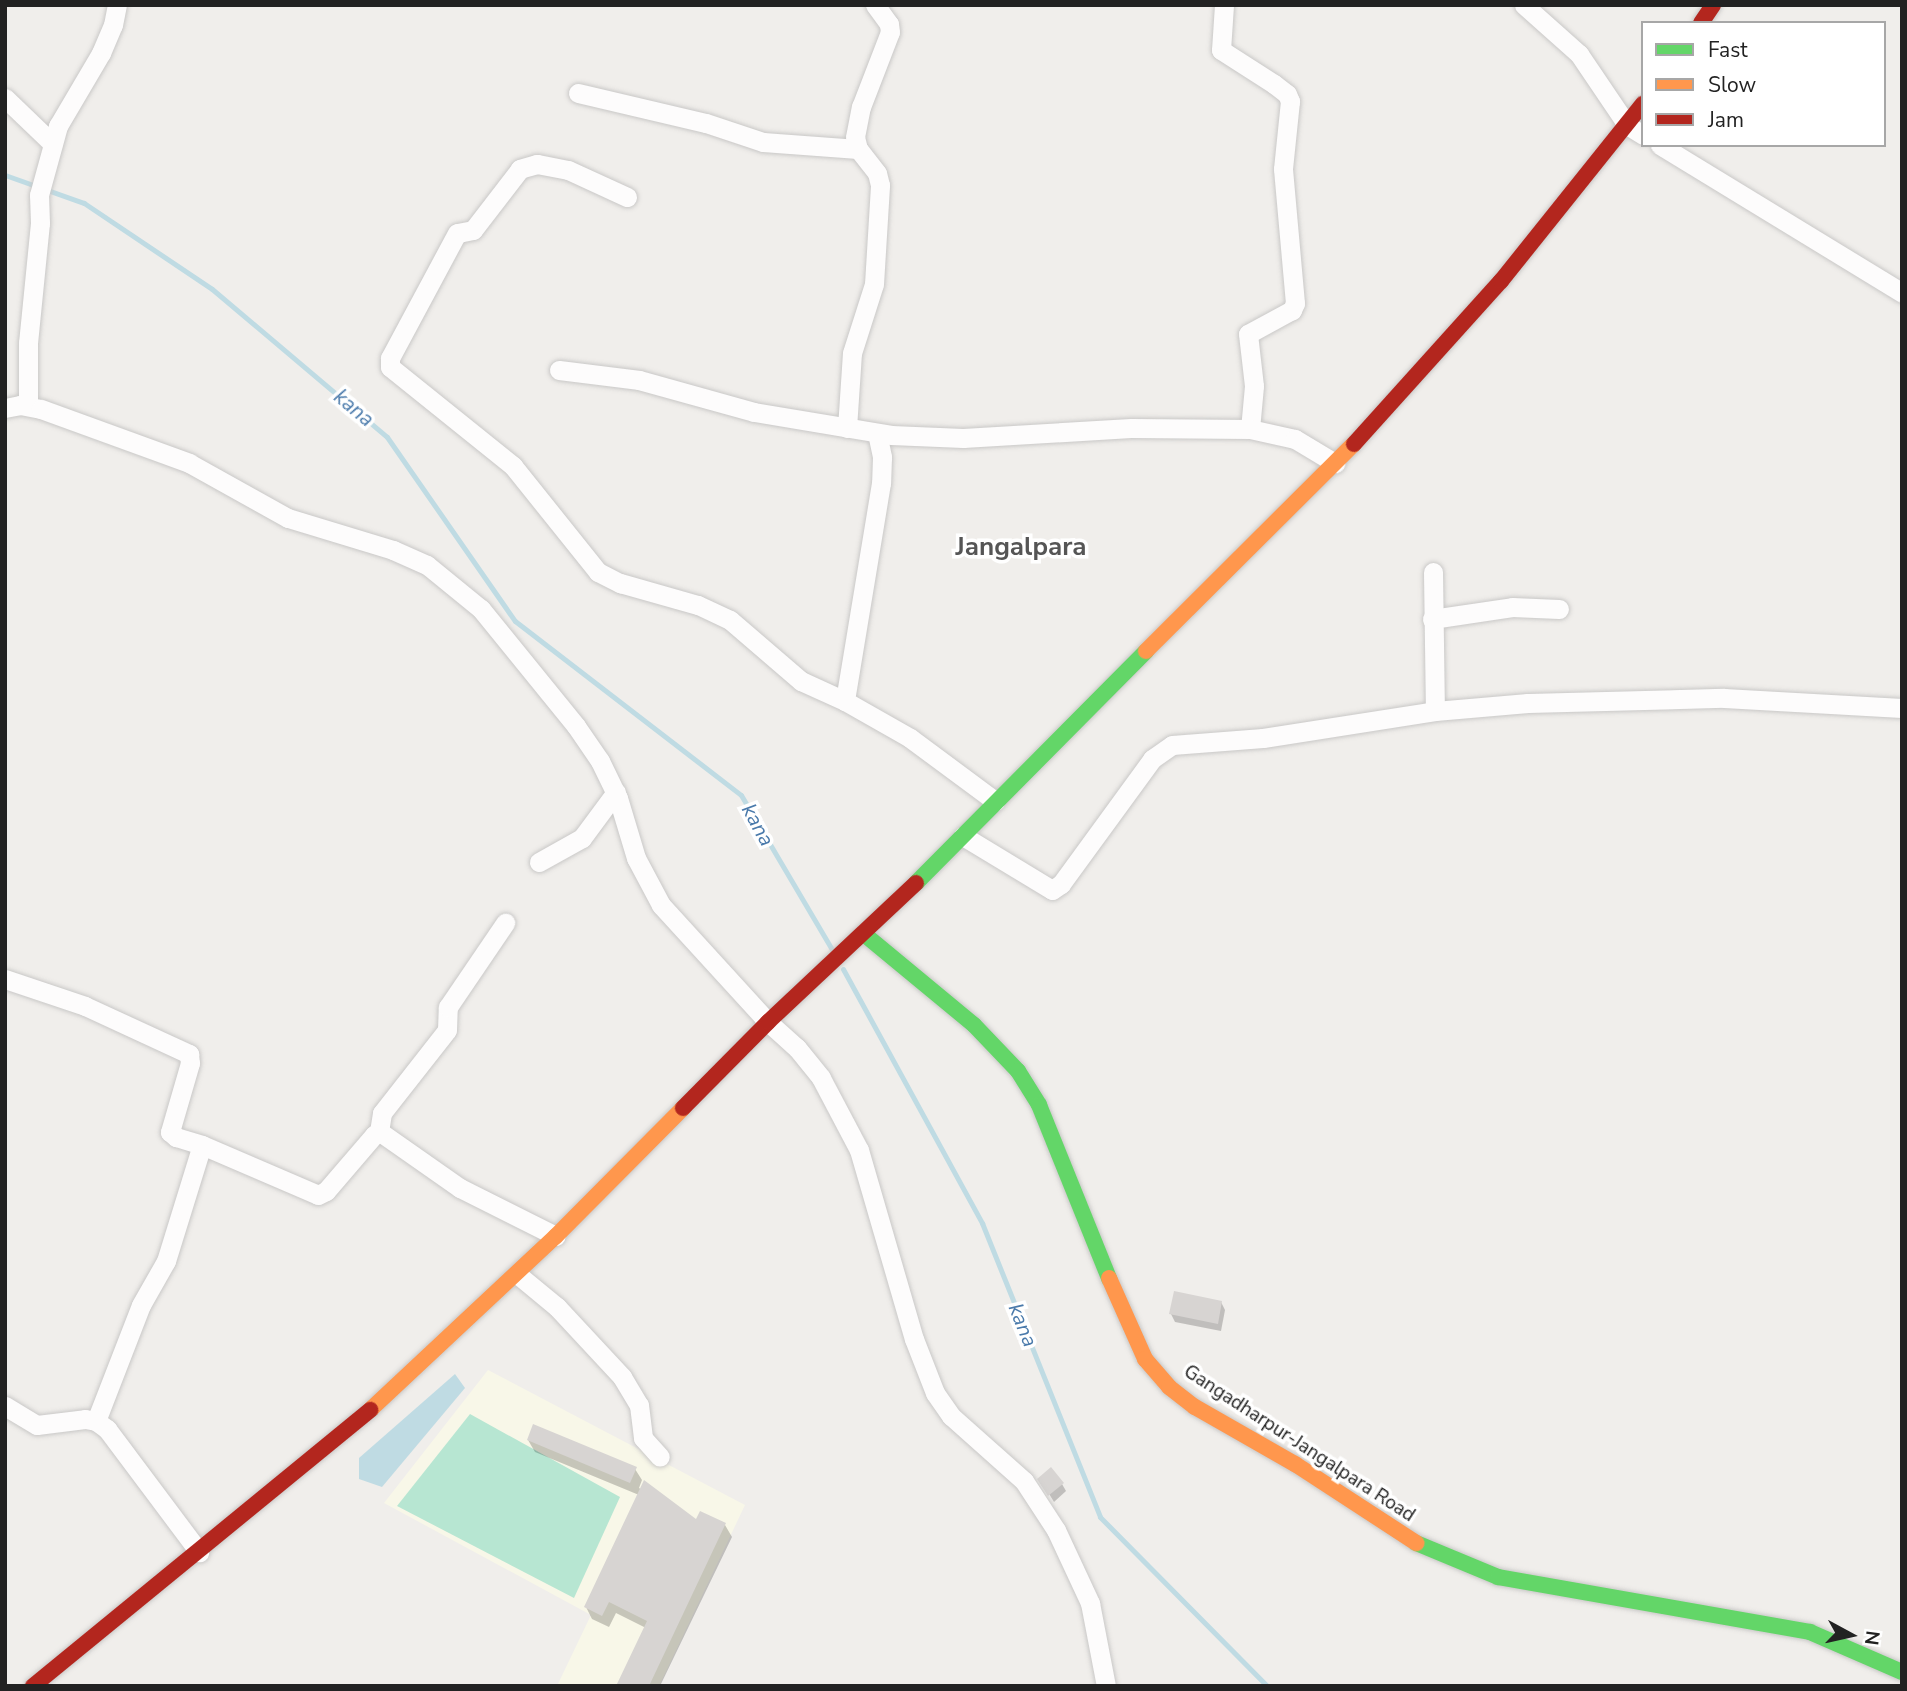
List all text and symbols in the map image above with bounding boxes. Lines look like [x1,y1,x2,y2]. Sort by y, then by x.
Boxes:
legend [1641,21,1886,147]
text: Fast [1708,36,1748,64]
text: Slow [1708,71,1756,99]
text: Jam [1708,106,1744,134]
water label: kana [329,384,379,432]
district label: Jangalpara [956,531,1086,563]
water label: kana [736,799,780,851]
water label: kana [1003,1300,1043,1350]
street label: Gangadharpur-Jangalpara Road [1179,1361,1419,1527]
north arrow [1816,1600,1886,1670]
text: N [1858,1629,1886,1647]

